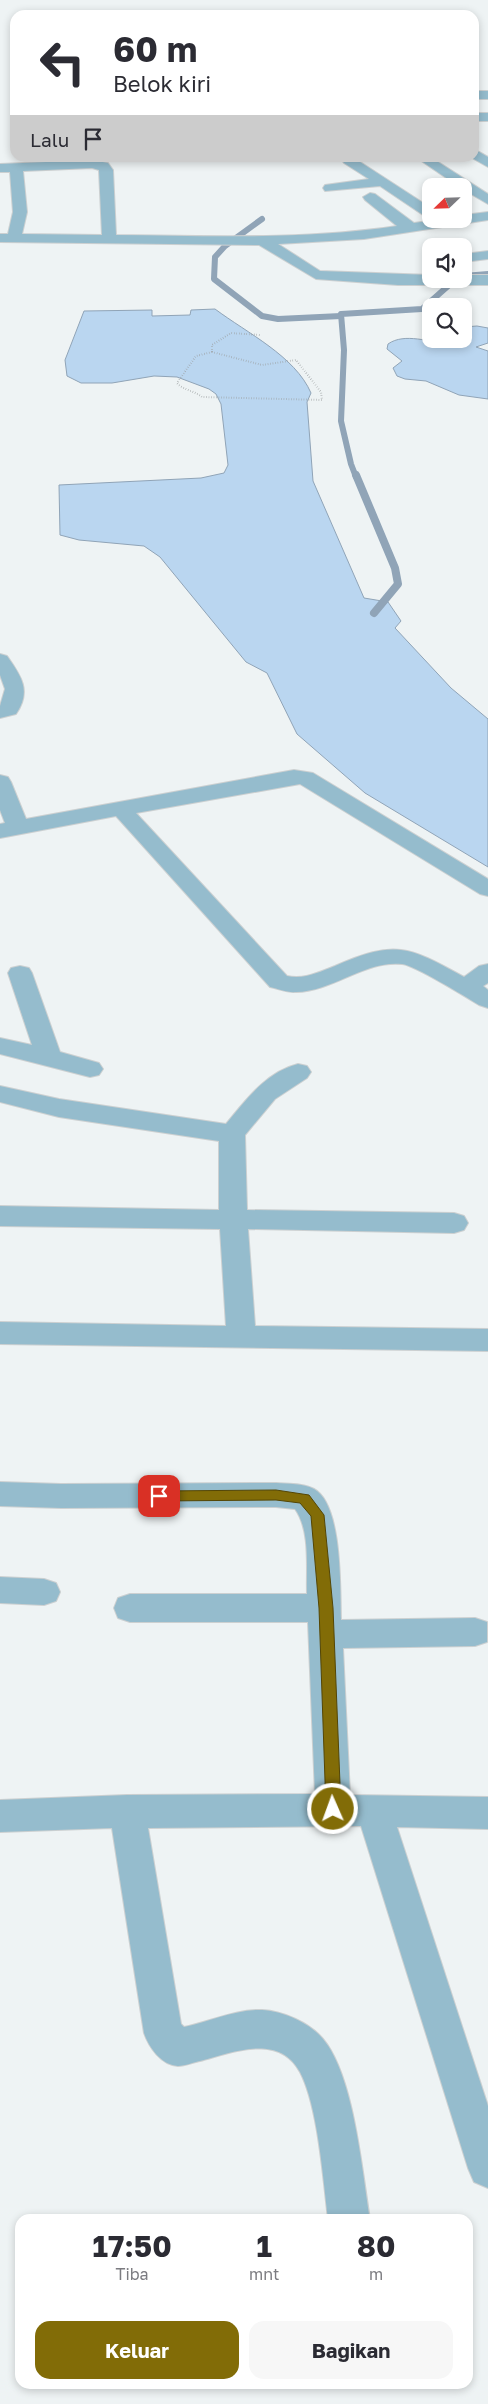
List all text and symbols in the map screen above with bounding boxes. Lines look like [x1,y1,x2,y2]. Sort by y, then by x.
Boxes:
text: 60 m [113,28,197,70]
icon: left [30,30,95,95]
text: Belok kiri [113,70,211,97]
icon: arrive [79,125,107,153]
text: Lalu [30,128,69,151]
north arrow [422,178,472,228]
map controls [422,178,472,348]
button: sound [422,238,472,288]
button: search [422,298,472,348]
pin [138,1475,180,1517]
icon: arrive [145,1482,173,1510]
position arrow [306,1782,358,1834]
text: 17:50 [92,2228,172,2264]
text: 1 [257,2228,272,2264]
text: 80 [357,2228,396,2264]
text: Tiba [116,2264,149,2284]
text: mnt [249,2264,279,2284]
text: m [369,2264,383,2284]
button: Keluar [35,2321,239,2379]
button: Bagikan [249,2321,453,2379]

